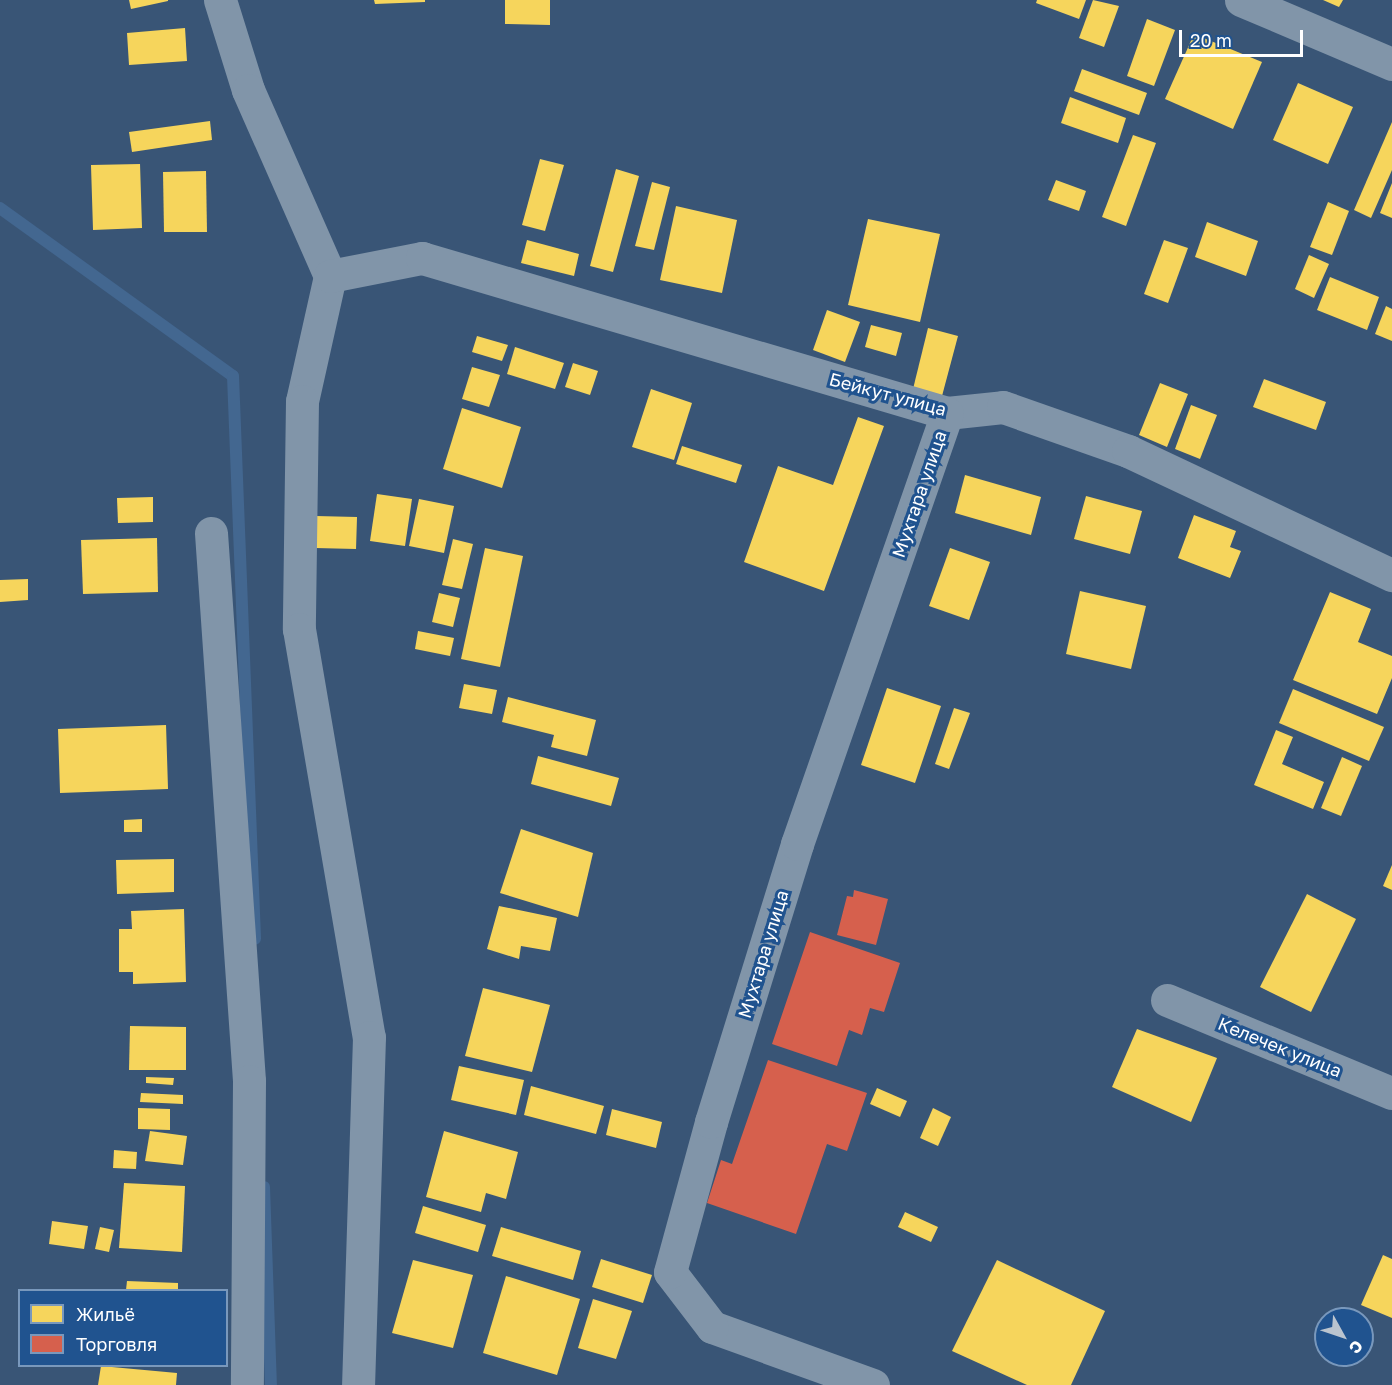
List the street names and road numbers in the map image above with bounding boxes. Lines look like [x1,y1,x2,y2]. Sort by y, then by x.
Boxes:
street label: Бейкут улица [827,368,949,420]
street label: Мухтара улица [887,428,951,560]
street label: Мухтара улица [733,887,793,1021]
street label: Келечек улица [1215,1012,1345,1082]

